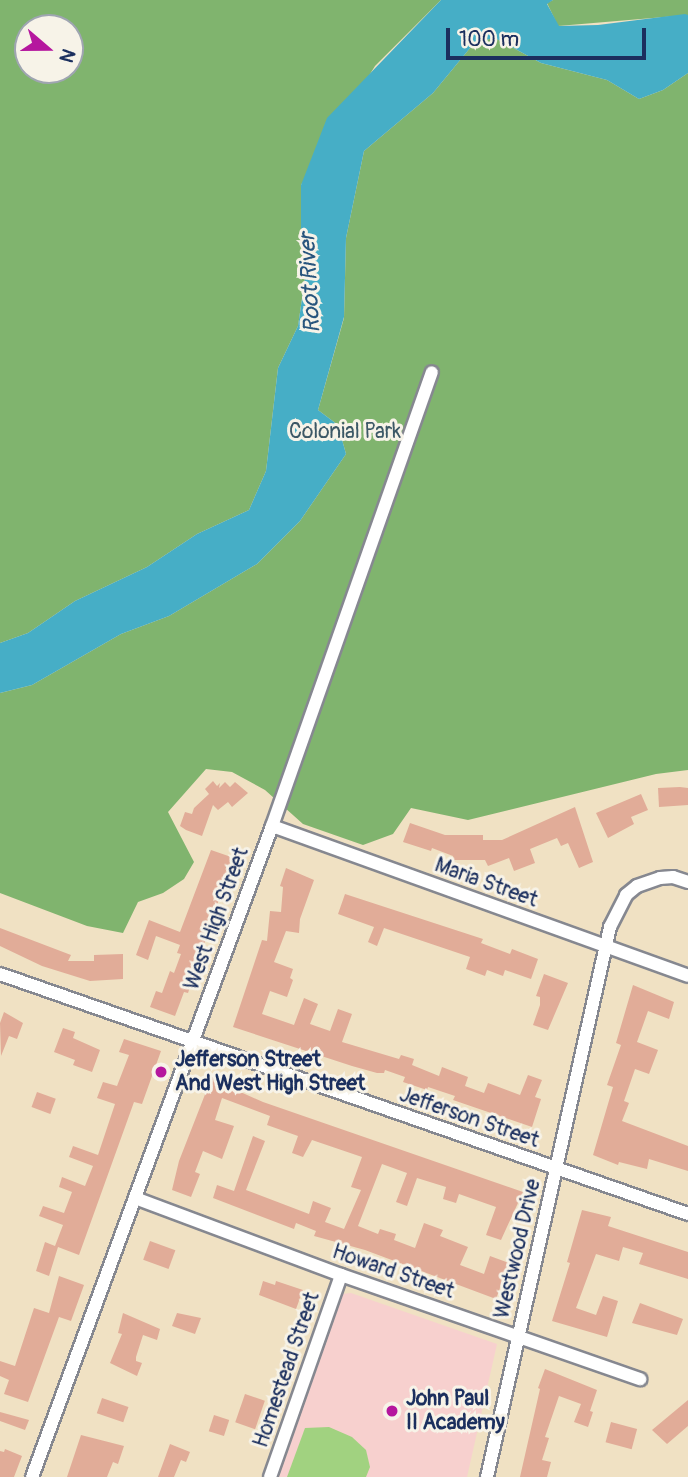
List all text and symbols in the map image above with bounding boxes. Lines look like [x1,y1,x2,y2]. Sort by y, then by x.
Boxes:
north arrow [14,14,84,84]
scale bar [450,14,650,58]
text: 100 m [459,26,519,53]
text: N [53,45,80,66]
water label: Root River [294,232,326,334]
park label: Colonial Park [289,419,401,445]
street label: West High Street [180,844,254,994]
street label: Maria Street [431,853,541,913]
place label: Jefferson Street And West High Street [175,1047,365,1097]
marker: Jefferson Street And West High Street [153,1064,169,1080]
street label: Jefferson Street [396,1082,542,1154]
street label: Westwood Drive [490,1177,546,1321]
street label: Howard Street [329,1239,457,1305]
street label: Homestead Street [249,1289,325,1451]
place label: John Paul II Academy [406,1386,505,1436]
marker: John Paul II Academy [384,1403,400,1419]

